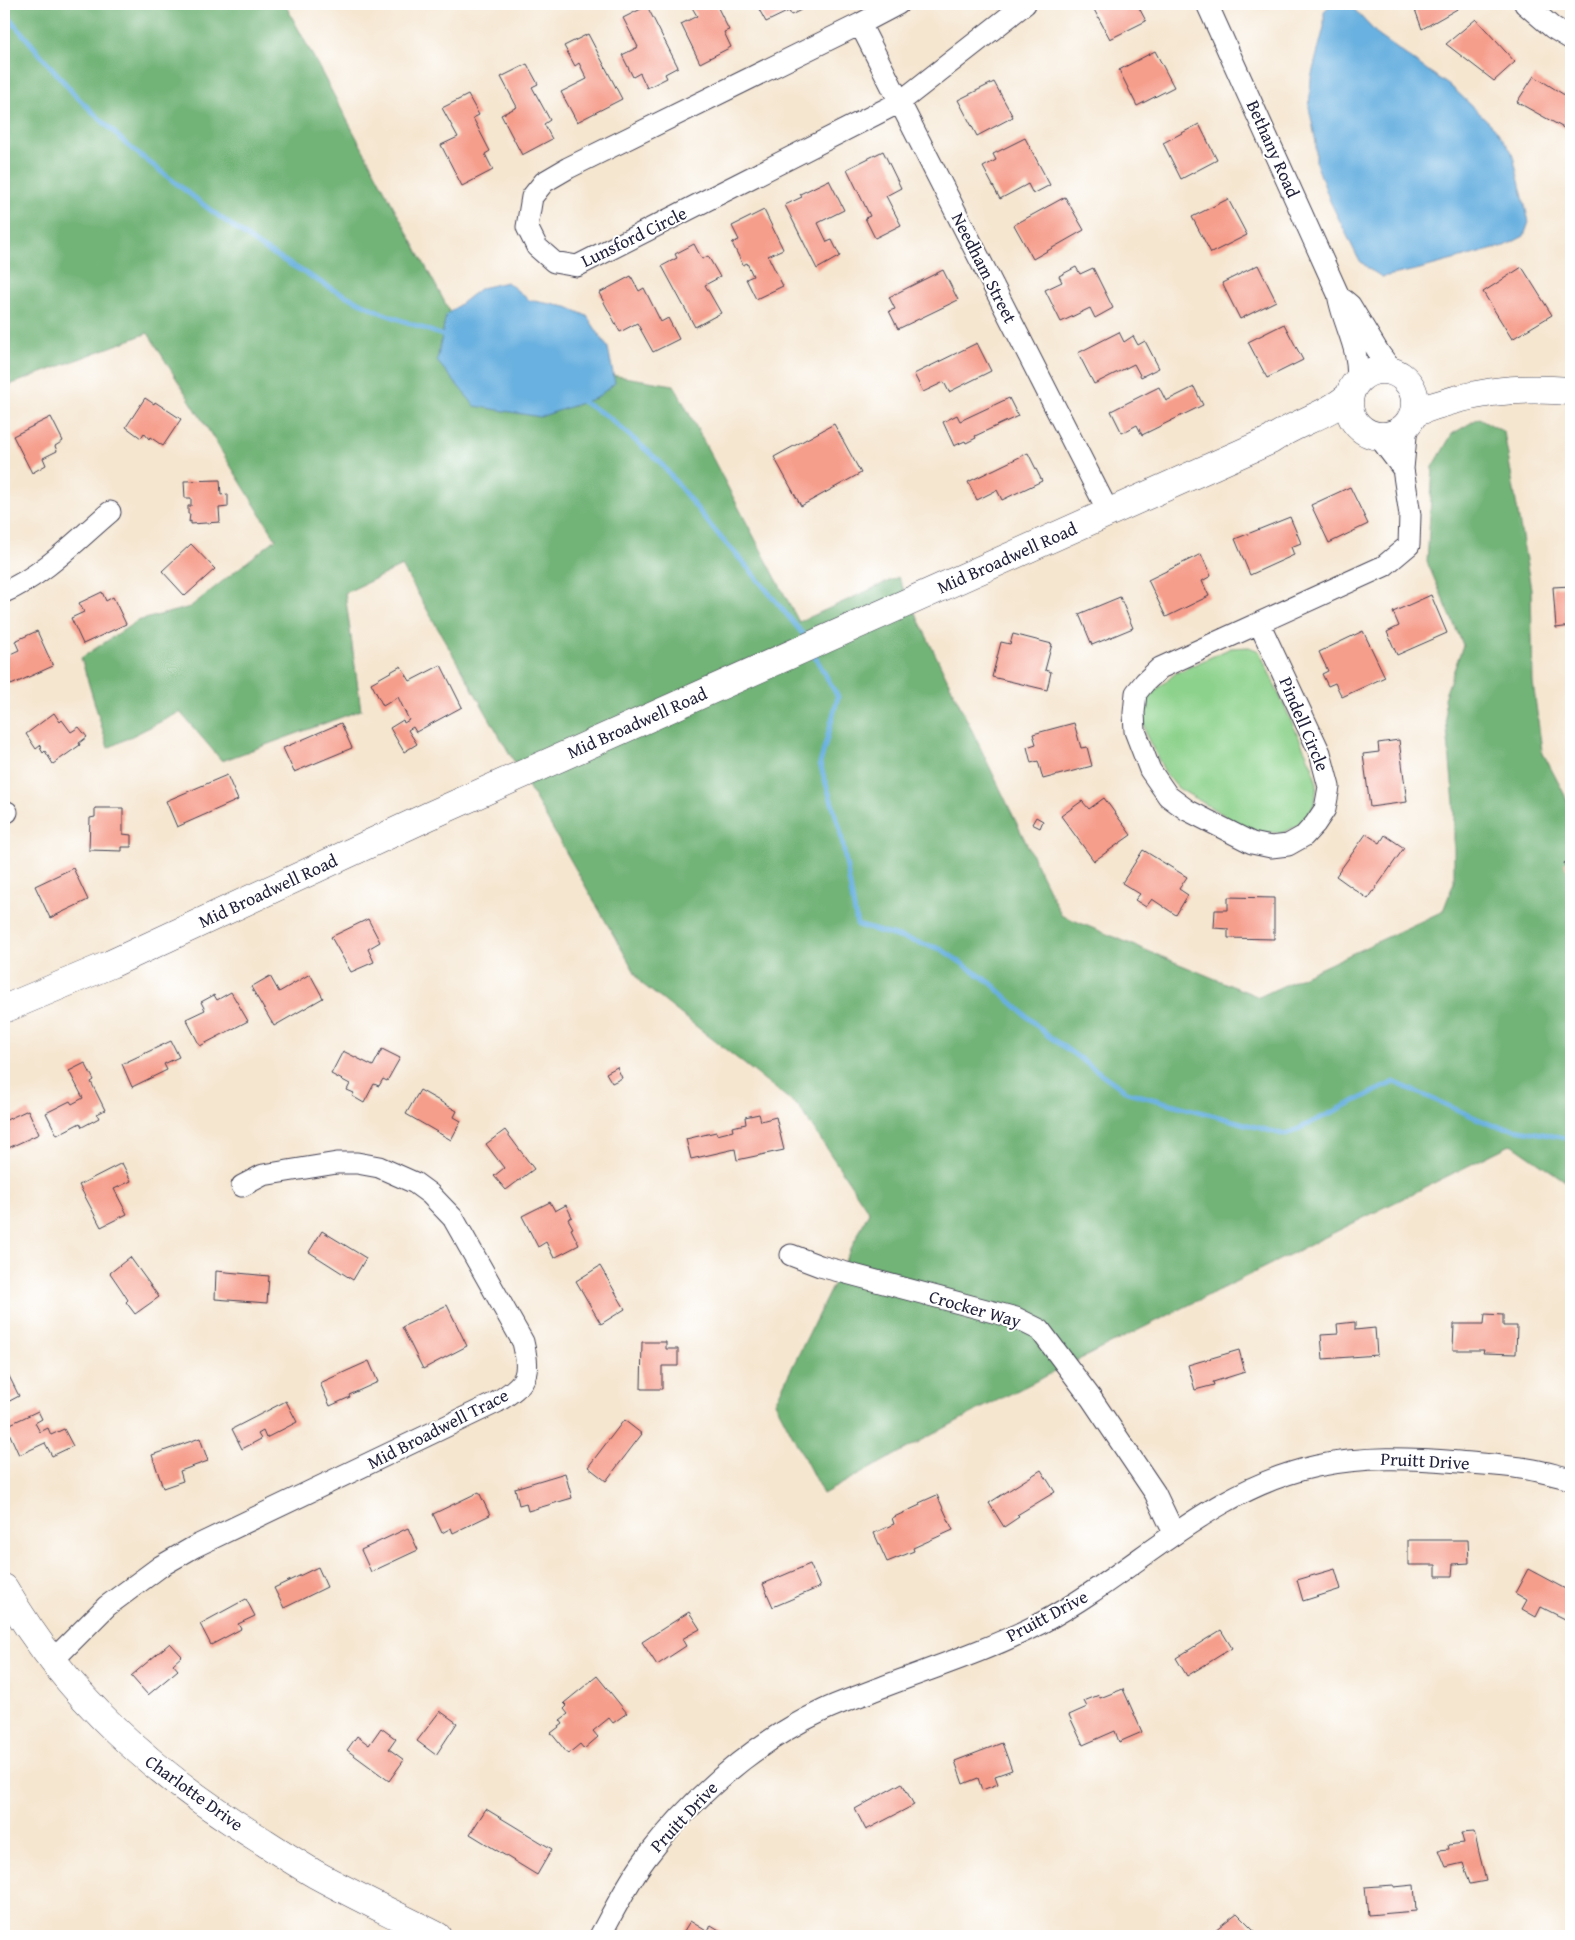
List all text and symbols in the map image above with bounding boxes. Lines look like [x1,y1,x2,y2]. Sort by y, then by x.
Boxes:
street label: Bethany Road [1240,96,1307,202]
street label: Lunsford Circle [576,199,691,274]
street label: Needham Street [945,208,1024,328]
street label: Mid Broadwell Road [932,514,1081,601]
street label: Pindell Circle [1272,672,1336,775]
street label: Mid Broadwell Road [562,679,711,766]
street label: Mid Broadwell Road [194,846,342,935]
street label: Crocker Way [926,1283,1024,1335]
street label: Mid Broadwell Trace [362,1381,513,1476]
street label: Pruitt Drive [1380,1445,1470,1476]
street label: Pruitt Drive [1001,1583,1092,1648]
street label: Charlotte Drive [140,1748,249,1837]
street label: Pruitt Drive [643,1775,724,1858]

